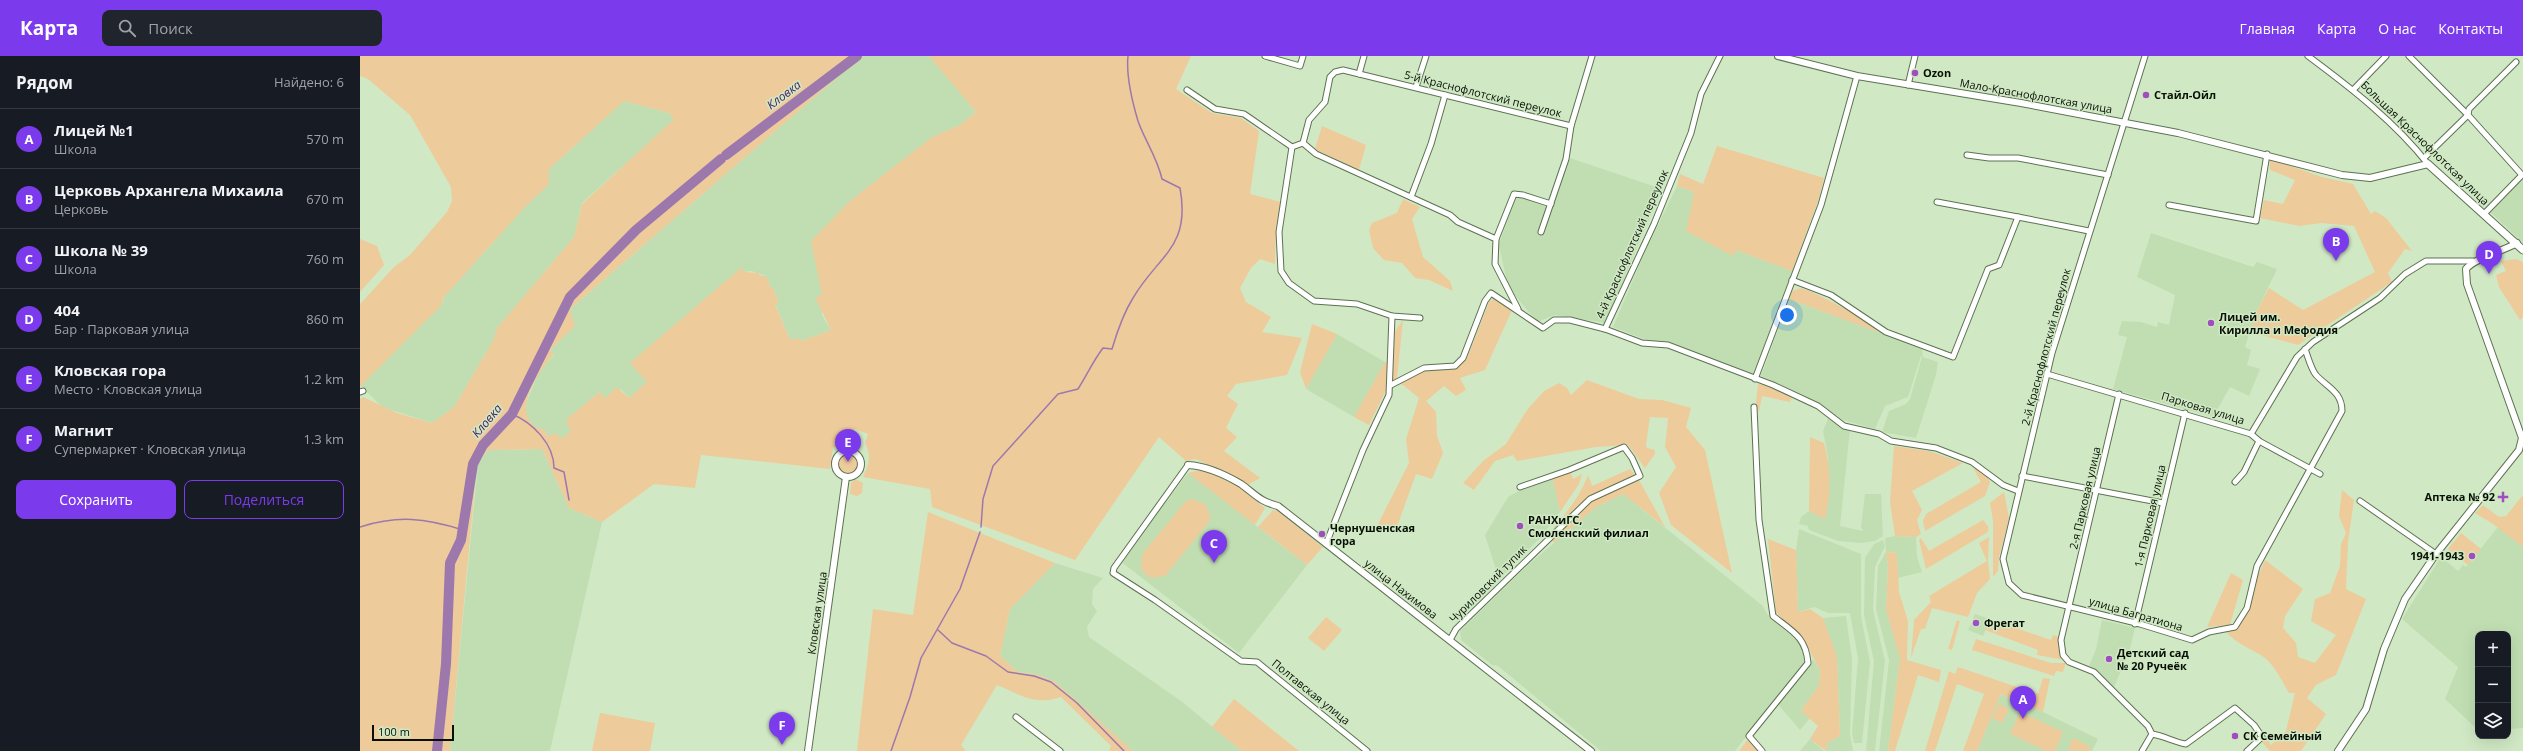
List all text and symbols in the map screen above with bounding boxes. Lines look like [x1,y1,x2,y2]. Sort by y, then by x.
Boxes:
search box [102,10,382,46]
text: Карта [20,15,78,41]
icon: search [116,17,138,39]
text: Поиск [148,18,193,38]
text: Главная [2240,19,2295,38]
text: Карта [2317,19,2356,38]
text: О нас [2378,19,2416,38]
text: Контакты [2438,19,2503,38]
place label: Ozon [1923,65,1951,80]
street label: 5-й Краснофлотский переулок [1403,67,1564,120]
marker: Ozon [1910,68,1920,78]
text: Рядом [16,71,73,94]
text: Найдено: 6 [274,73,344,91]
street label: Мало-Краснофлотская улица [1959,75,2114,116]
water label: Кловка [763,76,805,113]
street label: Большая Краснофлотская улица [2358,77,2493,208]
place label: Стайл-Ойл [2154,87,2216,102]
marker: Стайл-Ойл [2141,90,2151,100]
text: Лицей №1 [54,120,134,140]
text: A [25,130,33,148]
text: 570 m [306,130,344,148]
text: Школа [54,140,97,158]
street label: 4-й Краснофлотский переулок [1592,167,1671,321]
text: Церковь Архангела Михаила [54,180,284,200]
text: B [25,190,33,208]
text: 670 m [306,190,344,208]
text: Церковь [54,200,109,218]
pin: B [2323,228,2349,261]
text: Школа № 39 [54,240,148,260]
pin: D [2476,241,2502,274]
text: C [25,250,33,268]
text: 760 m [306,250,344,268]
text: Школа [54,260,97,278]
street label: 2-й Краснофлотский переулок [2017,266,2074,427]
text: 404 [54,300,80,320]
your location [1777,305,1797,325]
place label: Лицей им. Кирилла и Мефодия [2219,309,2338,337]
text: D [24,310,34,328]
text: 860 m [306,310,344,328]
marker: Лицей им. Кирилла и Мефодия [2206,318,2216,328]
text: Бар · Парковая улица [54,320,189,338]
text: Кловская гора [54,360,166,380]
text: E [25,370,33,388]
text: 1.2 km [303,370,344,388]
text: Место · Кловская улица [54,380,202,398]
street label: Парковая улица [2160,388,2247,427]
water label: Кловка [468,400,506,441]
text: Магнит [54,420,113,440]
pin: E [835,429,861,462]
text: F [25,430,33,448]
text: 1.3 km [303,430,344,448]
text: Супермаркет · Кловская улица [54,440,246,458]
street label: 2-я Парковая улица [2065,445,2104,551]
street label: 1-я Парковая улица [2130,463,2169,569]
button: Сохранить [16,480,176,519]
button: Поделиться [184,480,344,519]
place label: Аптека № 92 [2425,489,2495,504]
marker: Аптека № 92 [2498,492,2508,502]
place label: РАНХиГС, Смоленский филиал [1528,512,1649,540]
place label: Чернушенская гора [1330,520,1415,548]
marker: РАНХиГС, Смоленский филиал [1515,521,1525,531]
marker: Чернушенская гора [1317,529,1327,539]
pin: C [1201,530,1227,563]
street label: Чуриловский тупик [1446,541,1530,626]
place label: 1941-1943 [2410,548,2464,563]
marker: 1941-1943 [2467,551,2477,561]
street label: улица Нахимова [1362,555,1441,622]
street label: Кловская улица [803,570,830,655]
street label: улица Багратиона [2087,593,2185,634]
place label: Фрегат [1984,615,2025,630]
marker: Фрегат [1971,618,1981,628]
map controls [2475,631,2511,739]
button: + [2475,631,2511,667]
place label: Детский сад № 20 Ручеёк [2117,645,2189,673]
marker: Детский сад № 20 Ручеёк [2104,654,2114,664]
street label: Полтавская улица [1269,655,1353,728]
button: − [2475,667,2511,703]
pin: A [2010,686,2036,719]
button: layers [2475,703,2511,739]
pin: F [769,712,795,745]
scale bar [372,723,454,742]
text: 100 m [378,724,410,739]
place label: СК Семейный [2243,728,2322,743]
marker: СК Семейный [2230,731,2240,741]

